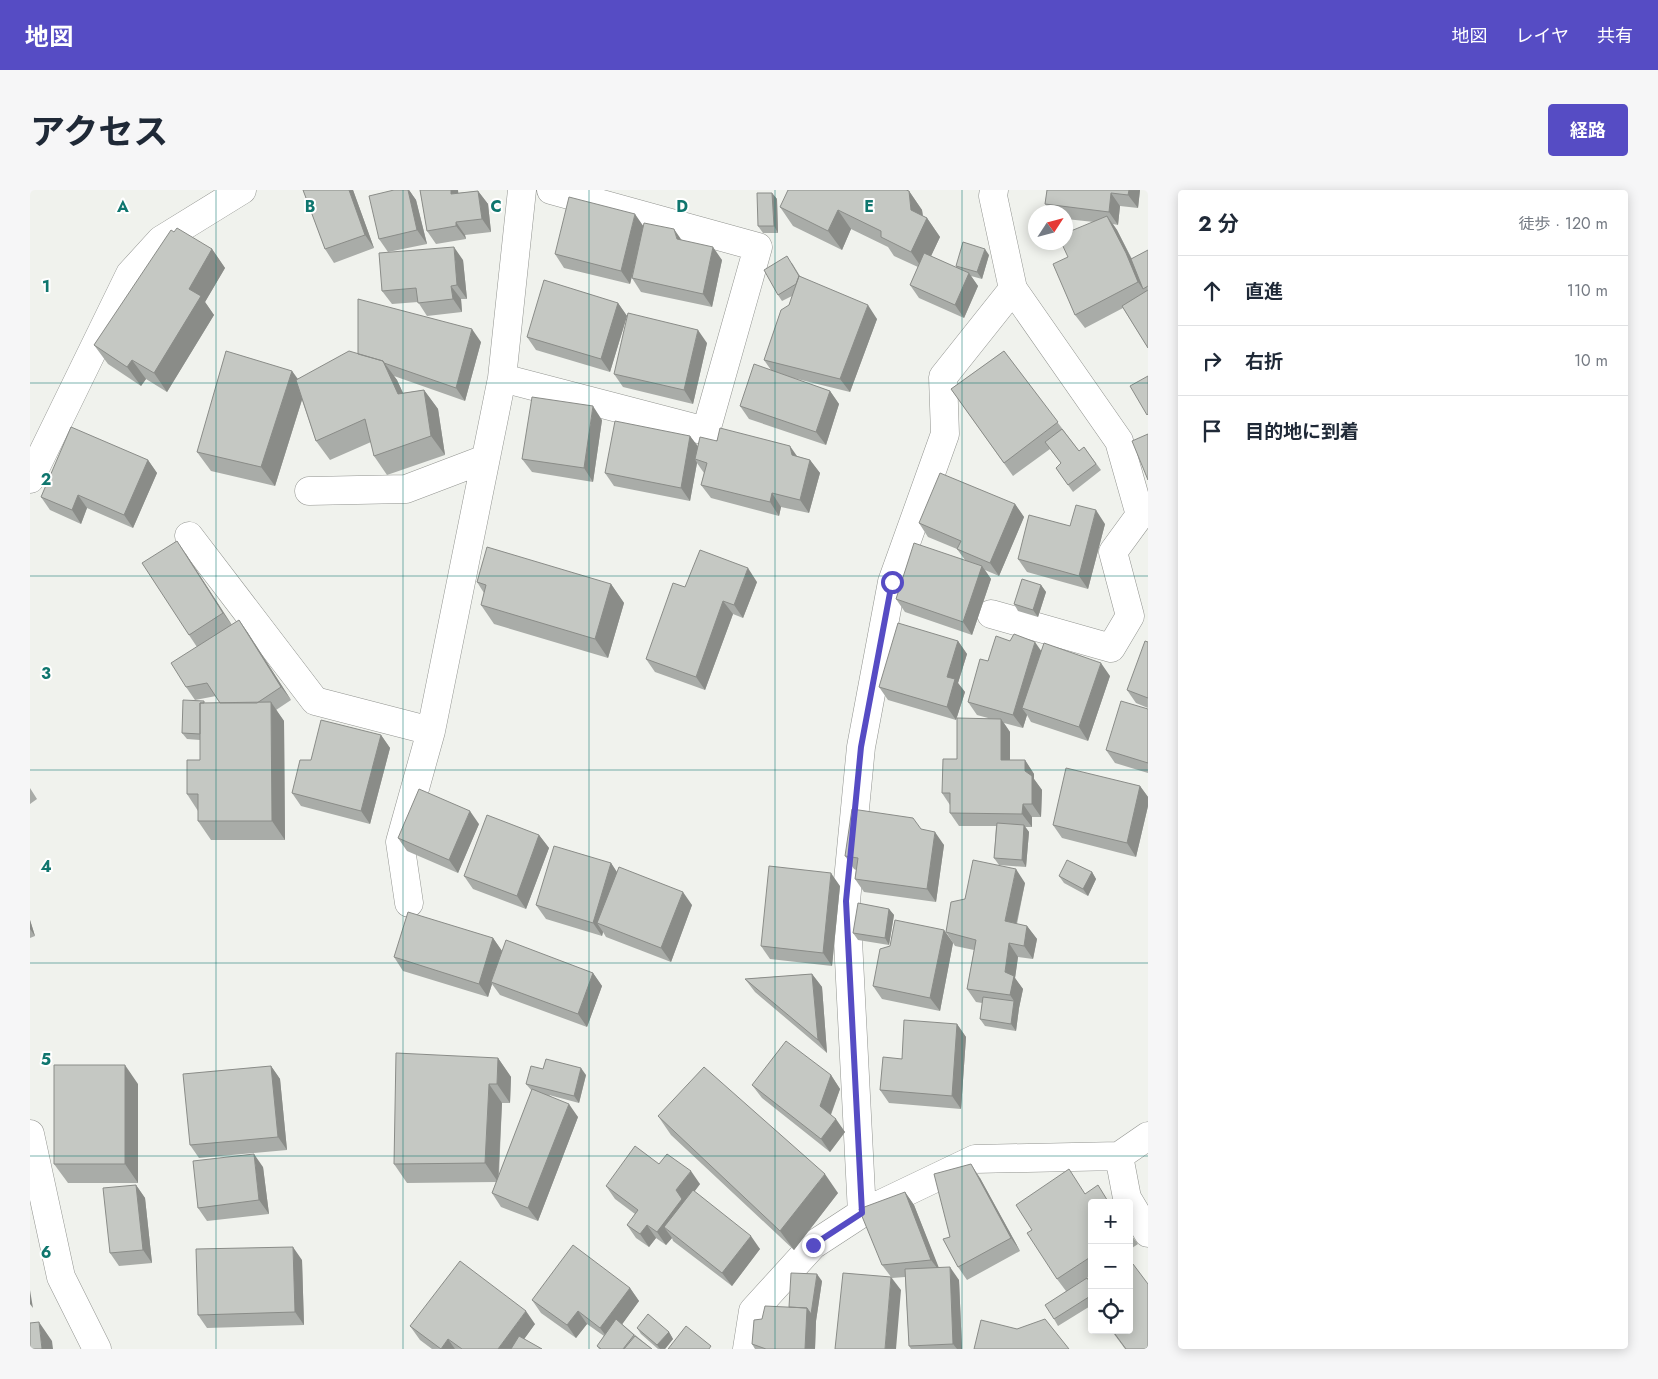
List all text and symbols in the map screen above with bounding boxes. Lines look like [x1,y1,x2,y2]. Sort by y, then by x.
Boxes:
text: 地図 [25,19,73,54]
text: 地図 [1452,23,1488,49]
text: レイヤ [1516,23,1569,49]
text: 共有 [1597,23,1633,49]
button: 経路 [1548,104,1628,156]
text: アクセス [30,107,168,157]
text: A [116,195,129,218]
text: B [305,195,315,218]
text: C [490,195,502,218]
text: D [676,195,688,218]
text: E [864,195,874,218]
north arrow [1028,205,1073,250]
text: 2 分 [1198,209,1239,239]
text: 徒歩 · 120 m [1518,212,1608,235]
text: 1 [42,275,50,298]
icon: ahead [1198,277,1226,305]
text: 直進 [1245,278,1283,305]
text: 110 m [1567,279,1608,302]
icon: right [1198,347,1226,375]
text: 右折 [1245,348,1283,375]
text: 10 m [1574,349,1608,372]
icon: arrive [1198,417,1226,445]
text: 目的地に到着 [1245,418,1359,445]
text: 2 [41,468,51,491]
route start [881,571,904,594]
text: 3 [41,662,51,685]
text: 4 [40,855,52,878]
text: 5 [41,1048,51,1071]
map controls [1088,1199,1133,1334]
button: + [1088,1199,1133,1244]
route end [802,1234,825,1257]
text: 6 [41,1241,51,1264]
button: − [1088,1244,1133,1289]
button: locate [1088,1289,1133,1334]

